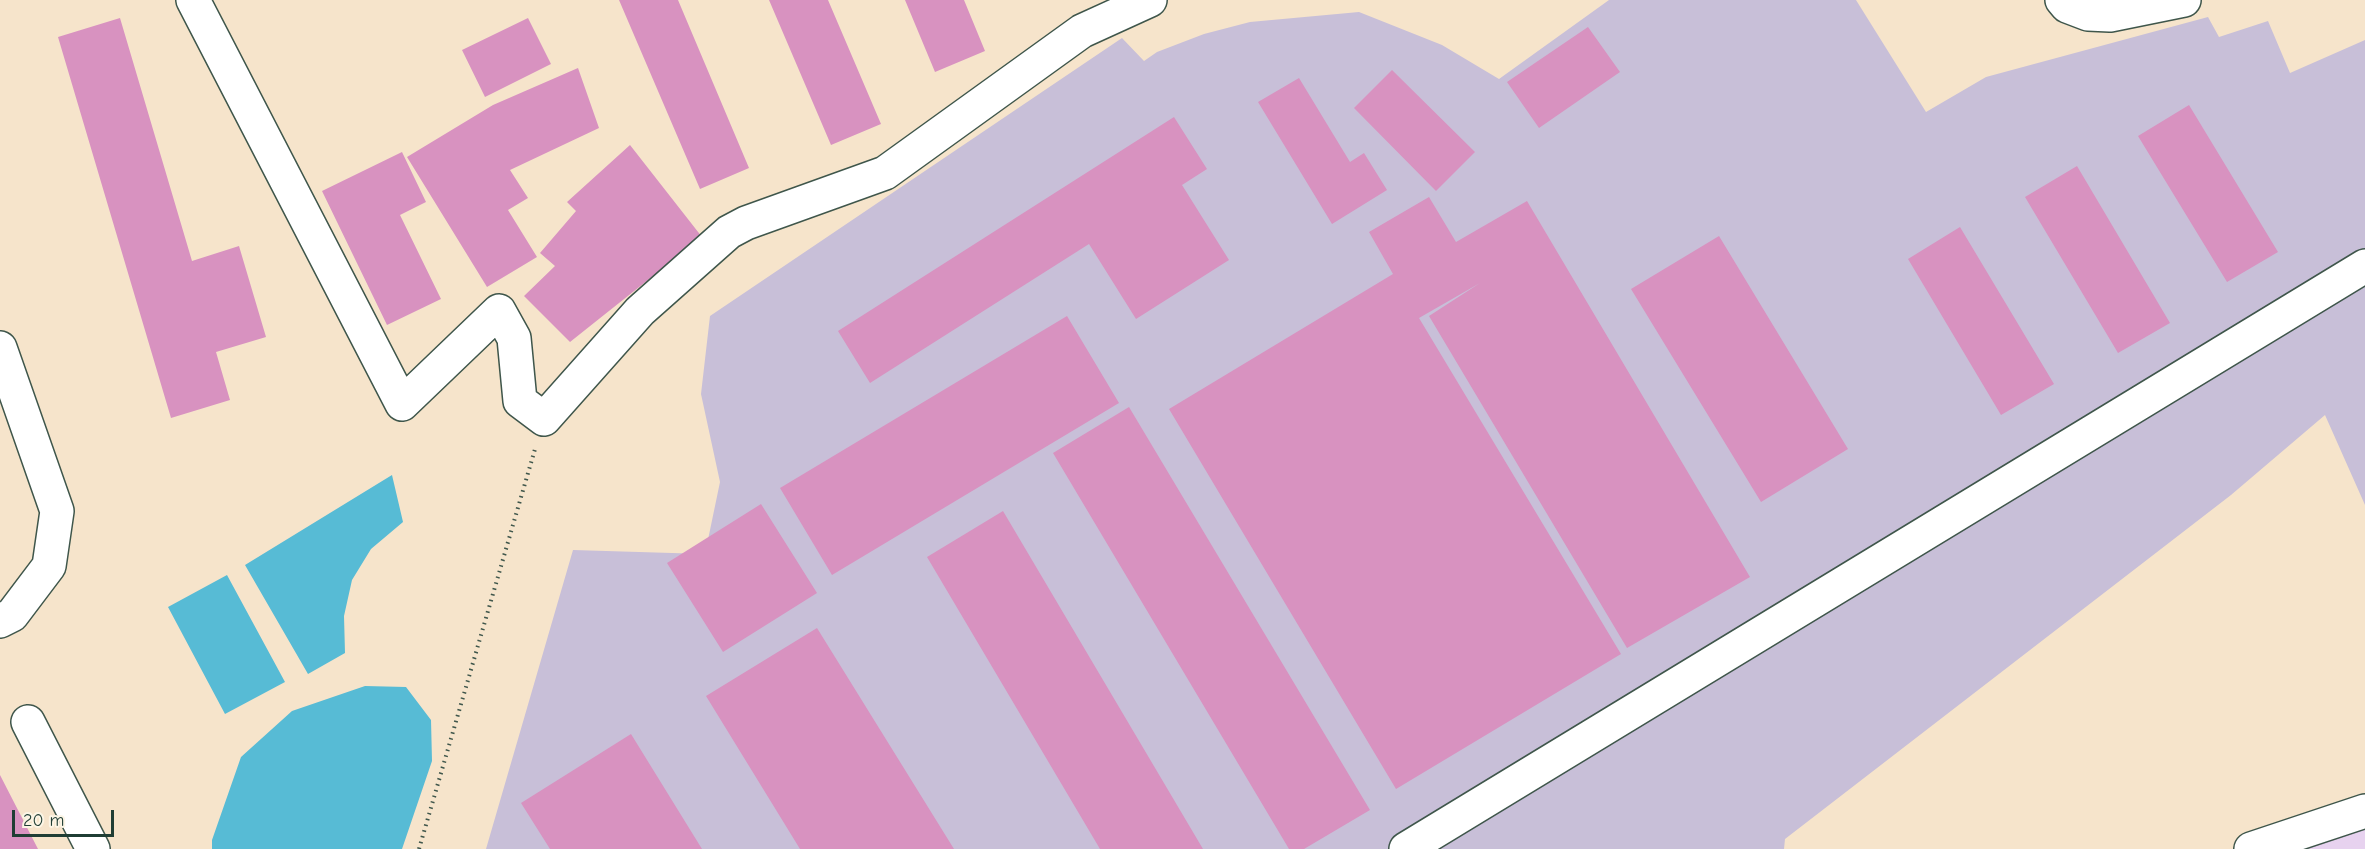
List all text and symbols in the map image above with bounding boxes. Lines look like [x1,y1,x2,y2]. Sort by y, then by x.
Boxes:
scale bar [15,798,117,836]
text: 20 m [23,810,64,831]

